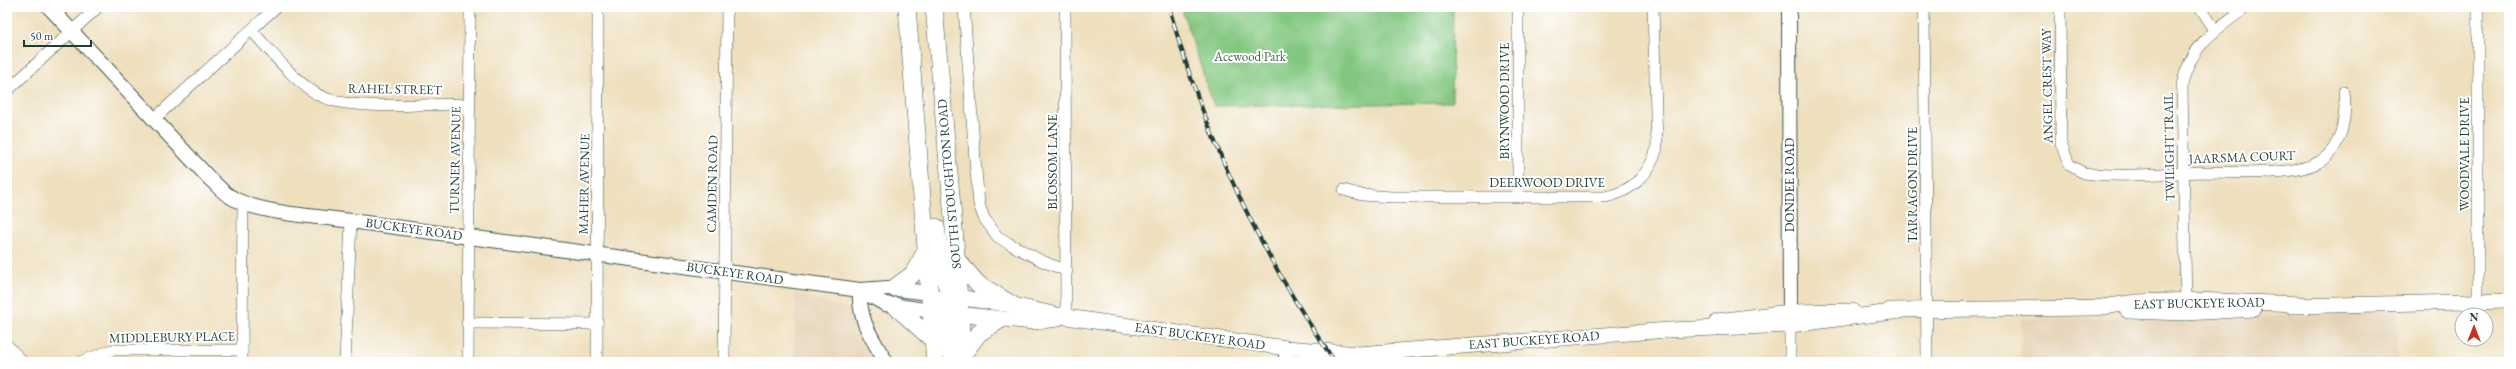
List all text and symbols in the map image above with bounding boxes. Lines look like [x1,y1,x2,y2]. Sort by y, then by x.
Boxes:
scale bar [24,22,91,48]
street label: ANGEL CREST WAY [2037,27,2057,145]
text: 50 m [30,28,54,44]
street label: BRYNWOOD DRIVE [1496,43,1513,159]
park label: Acewood Park [1213,48,1287,65]
street label: RAHEL STREET [348,80,443,98]
street label: TWILIGHT TRAIL [2160,92,2178,201]
street label: WOODVALE DRIVE [2456,97,2473,211]
street label: SOUTH STOUGHTON ROAD [933,98,965,270]
street label: TURNER AVENUE [446,106,464,214]
street label: BLOSSOM LANE [1044,114,1061,210]
street label: TARRAGON DRIVE [1904,127,1921,243]
street label: MAHER AVENUE [575,133,593,235]
street label: CAMDEN ROAD [703,135,721,233]
street label: DONDEE ROAD [1781,137,1798,232]
street label: JAARSMA COURT [2188,147,2296,167]
street label: DEERWOOD DRIVE [1489,174,1605,191]
street label: BUCKEYE ROAD [364,214,464,244]
street label: BUCKEYE ROAD [685,258,785,288]
street label: EAST BUCKEYE ROAD [2133,293,2265,313]
north arrow [2454,307,2494,347]
text: N [2470,310,2479,324]
street label: EAST BUCKEYE ROAD [1134,318,1266,354]
street label: MIDDLEBURY PLACE [109,327,235,347]
street label: EAST BUCKEYE ROAD [1468,327,1600,353]

